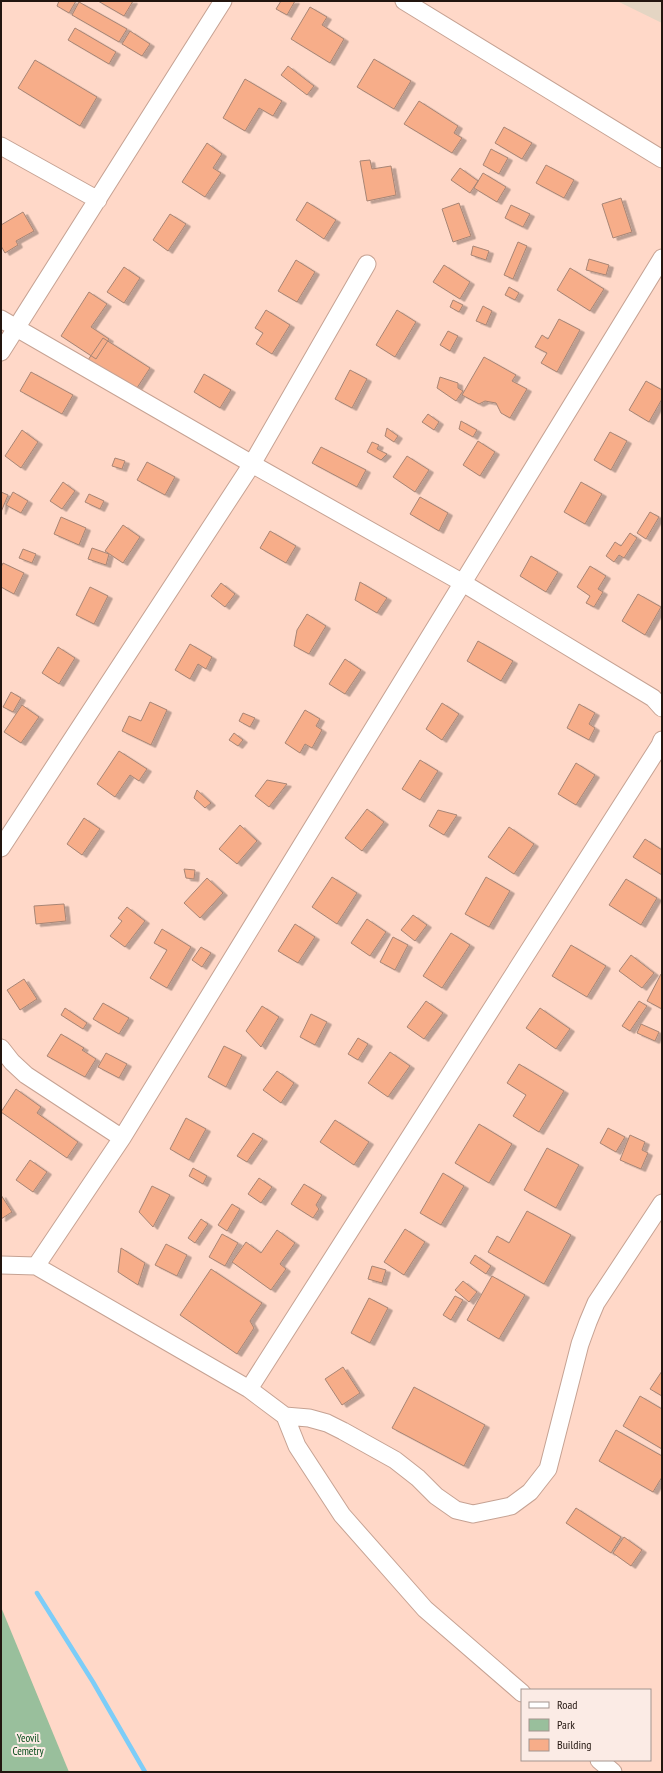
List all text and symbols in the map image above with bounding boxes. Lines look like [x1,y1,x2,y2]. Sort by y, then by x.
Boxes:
legend [521,1689,651,1761]
text: Road [557,1697,577,1712]
text: Park [557,1717,575,1732]
park label: Yeovil Cemetry [12,1731,44,1758]
text: Building [557,1737,592,1752]

